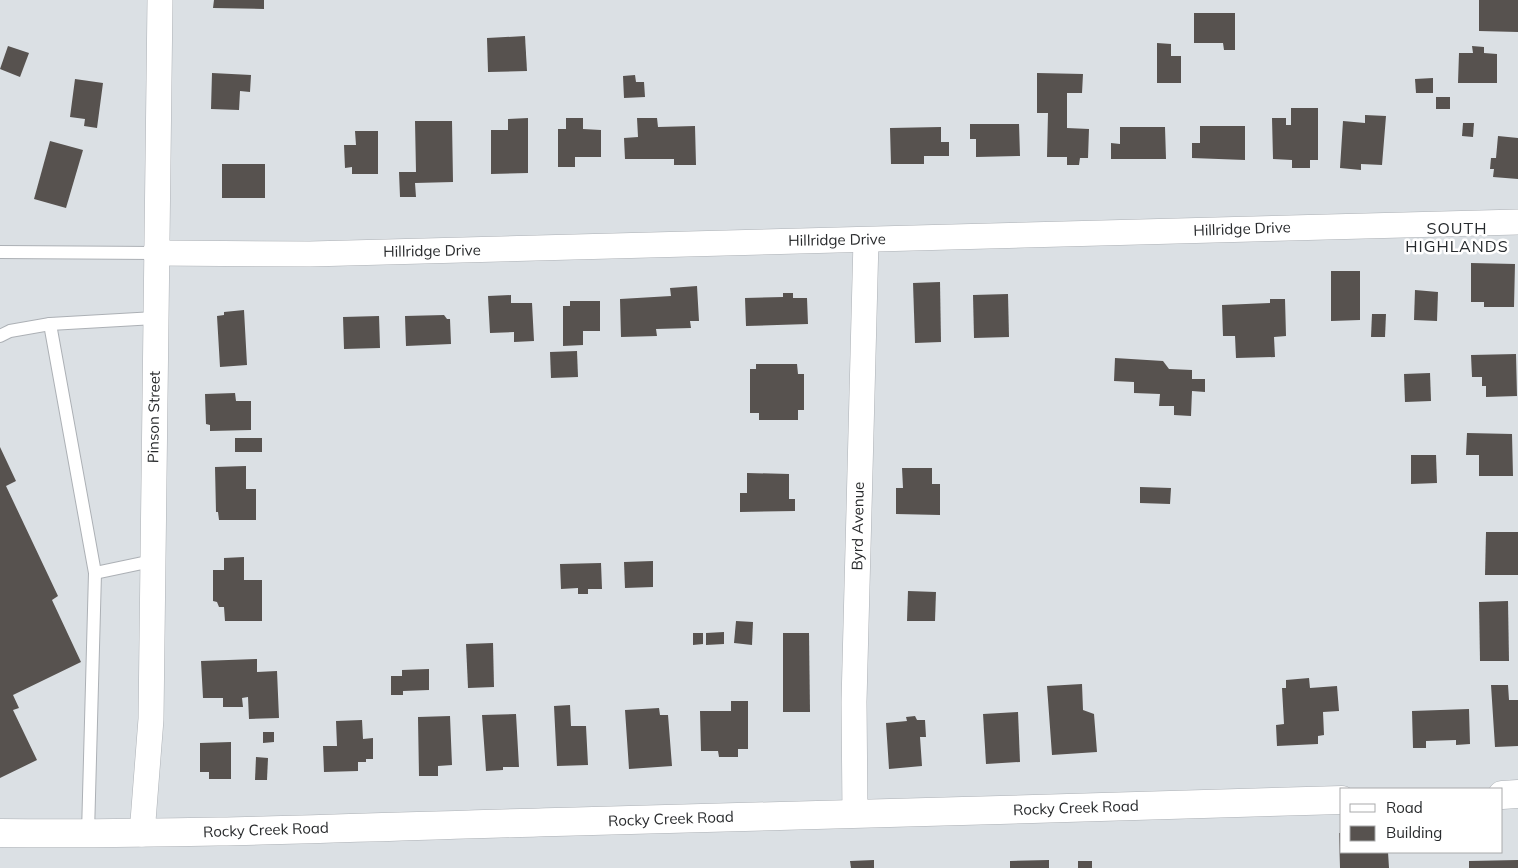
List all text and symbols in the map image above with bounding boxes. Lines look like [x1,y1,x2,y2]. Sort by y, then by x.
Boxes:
street label: Hillridge Drive [1193,217,1291,240]
district label: SOUTH HIGHLANDS [1405,218,1509,256]
street label: Hillridge Drive [788,229,886,250]
street label: Hillridge Drive [383,240,481,261]
street label: Pinson Street [143,371,164,463]
street label: Byrd Avenue [847,481,868,570]
legend [1340,788,1503,853]
street label: Rocky Creek Road [1013,796,1139,819]
text: Road [1386,798,1423,817]
street label: Rocky Creek Road [608,807,734,830]
street label: Rocky Creek Road [203,818,329,841]
text: Building [1386,823,1442,842]

